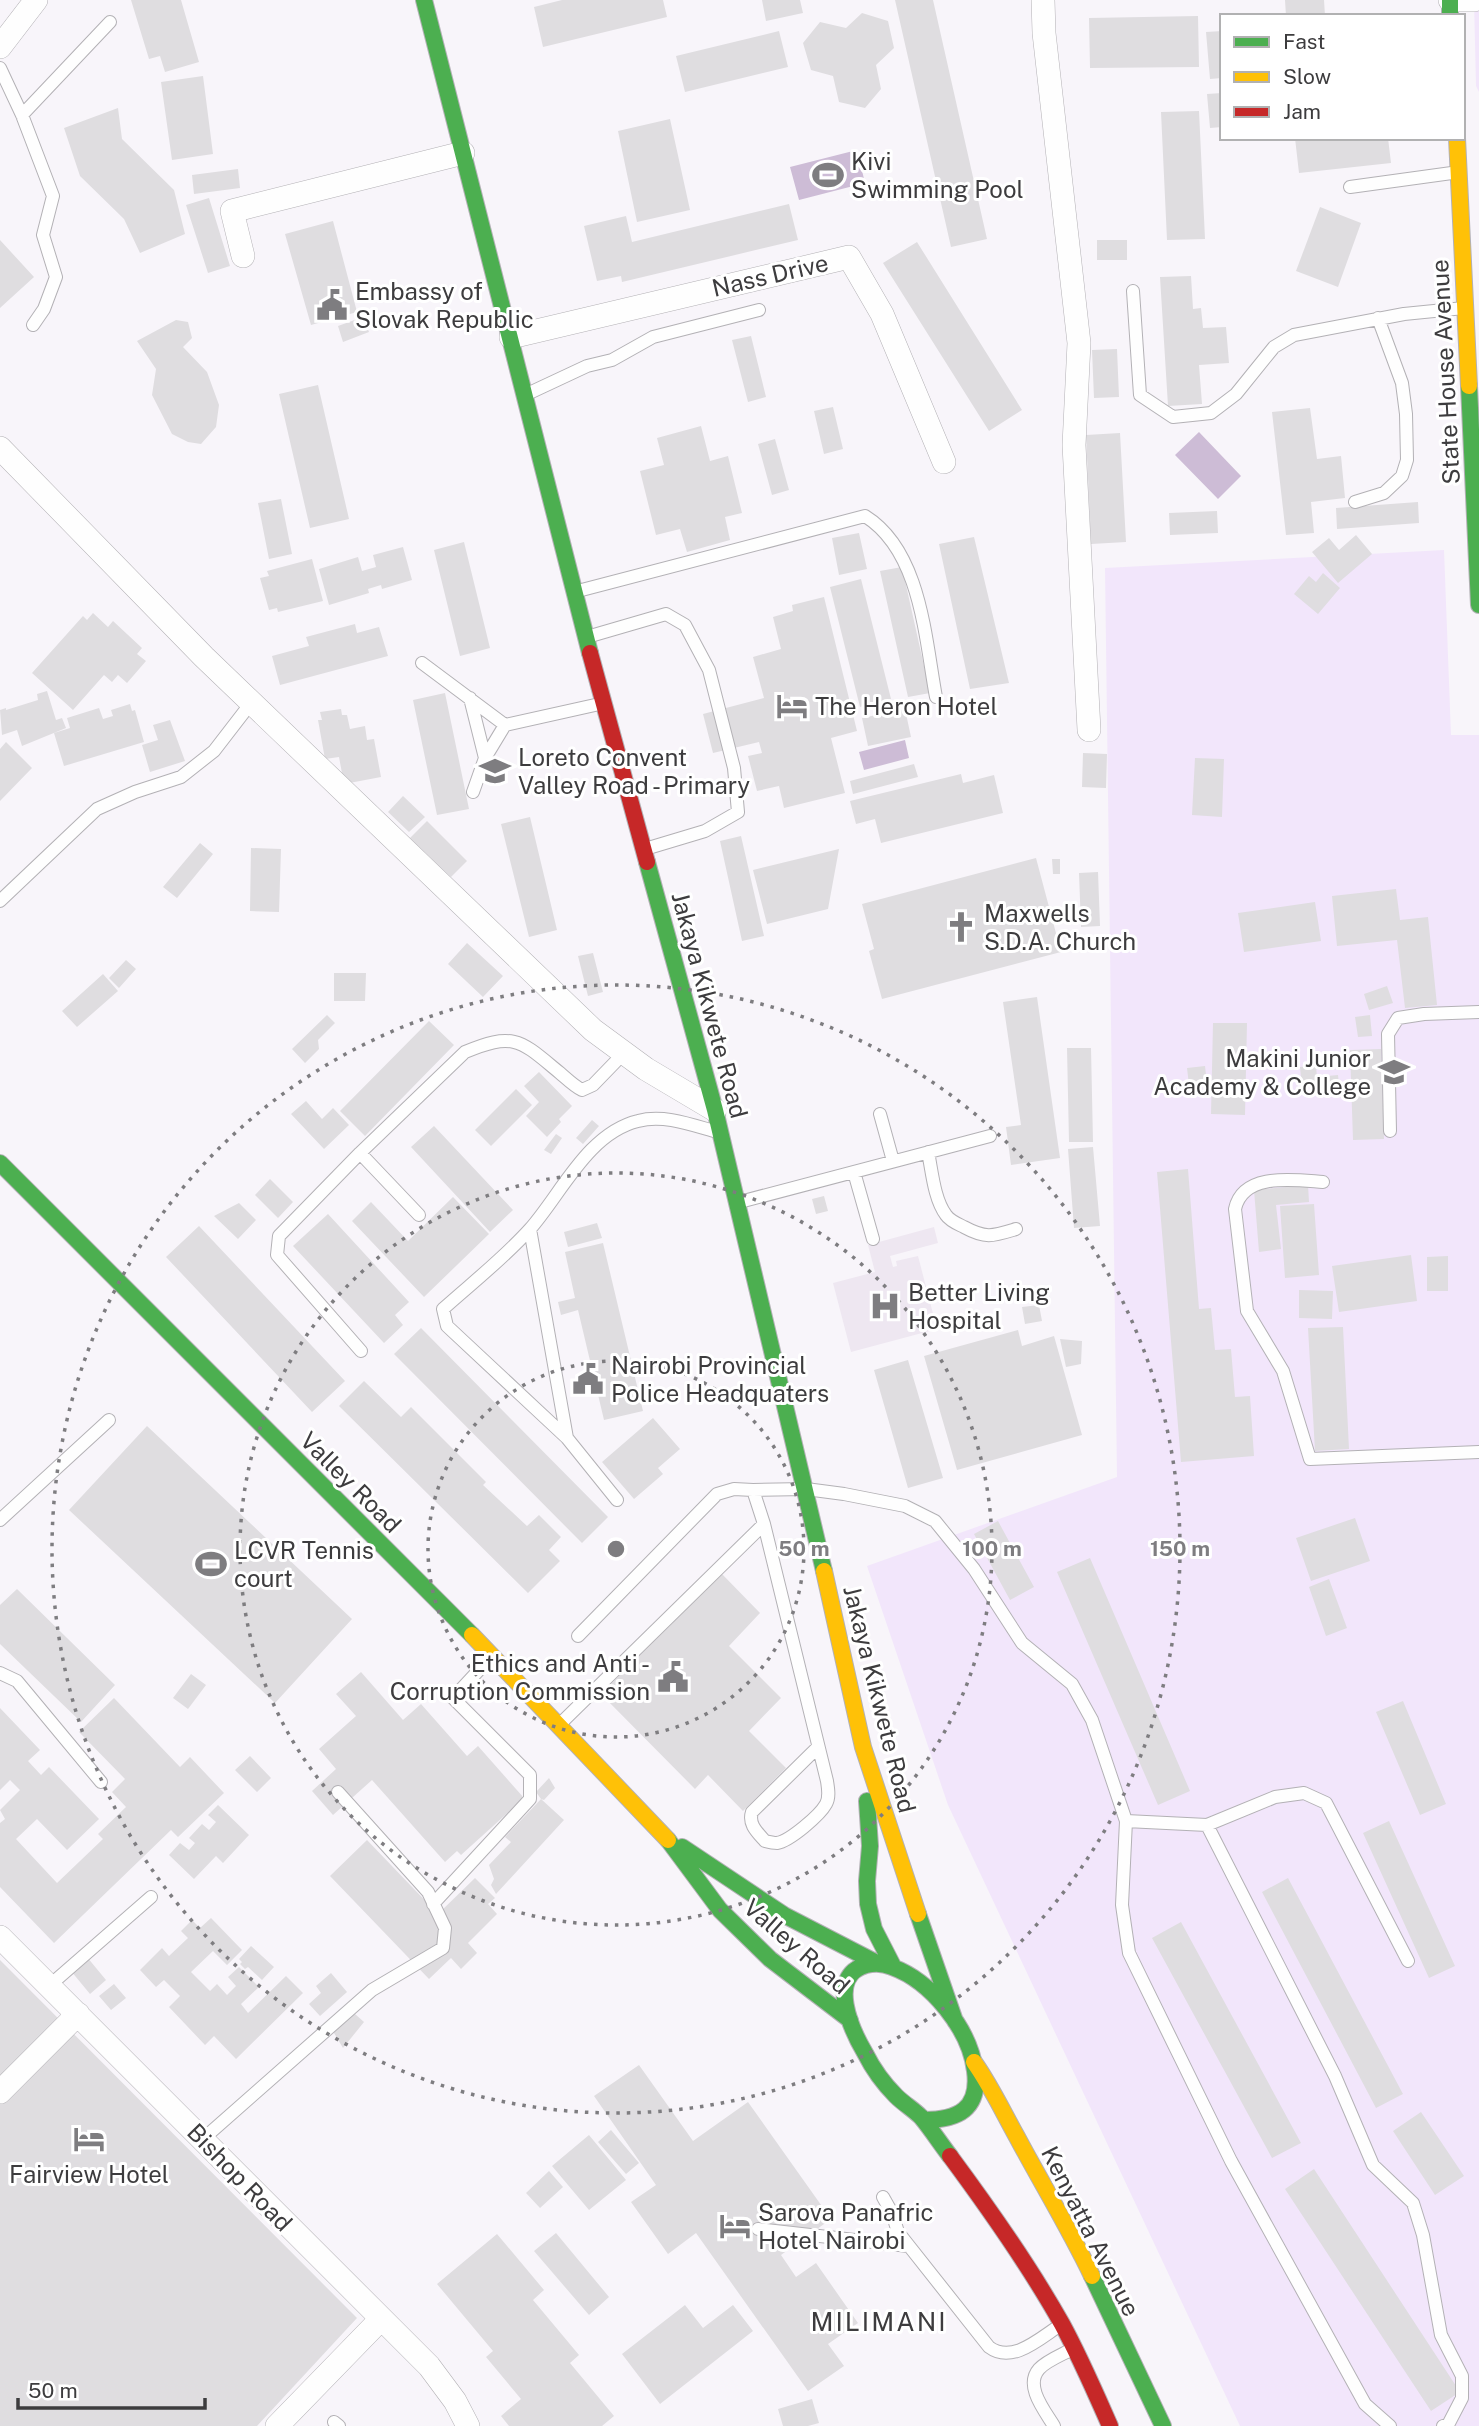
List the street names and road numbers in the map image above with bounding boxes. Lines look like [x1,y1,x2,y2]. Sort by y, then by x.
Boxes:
street label: Nass Drive [709,248,831,302]
street label: State House Avenue [1425,259,1465,485]
street label: Jakaya Kikwete Road [666,889,754,1121]
street label: Valley Road [295,1426,407,1538]
street label: Jakaya Kikwete Road [838,1582,922,1816]
street label: Valley Road [738,1893,856,1999]
street label: Bishop Road [182,2117,298,2237]
street label: Kenyatta Avenue [1036,2141,1146,2321]

